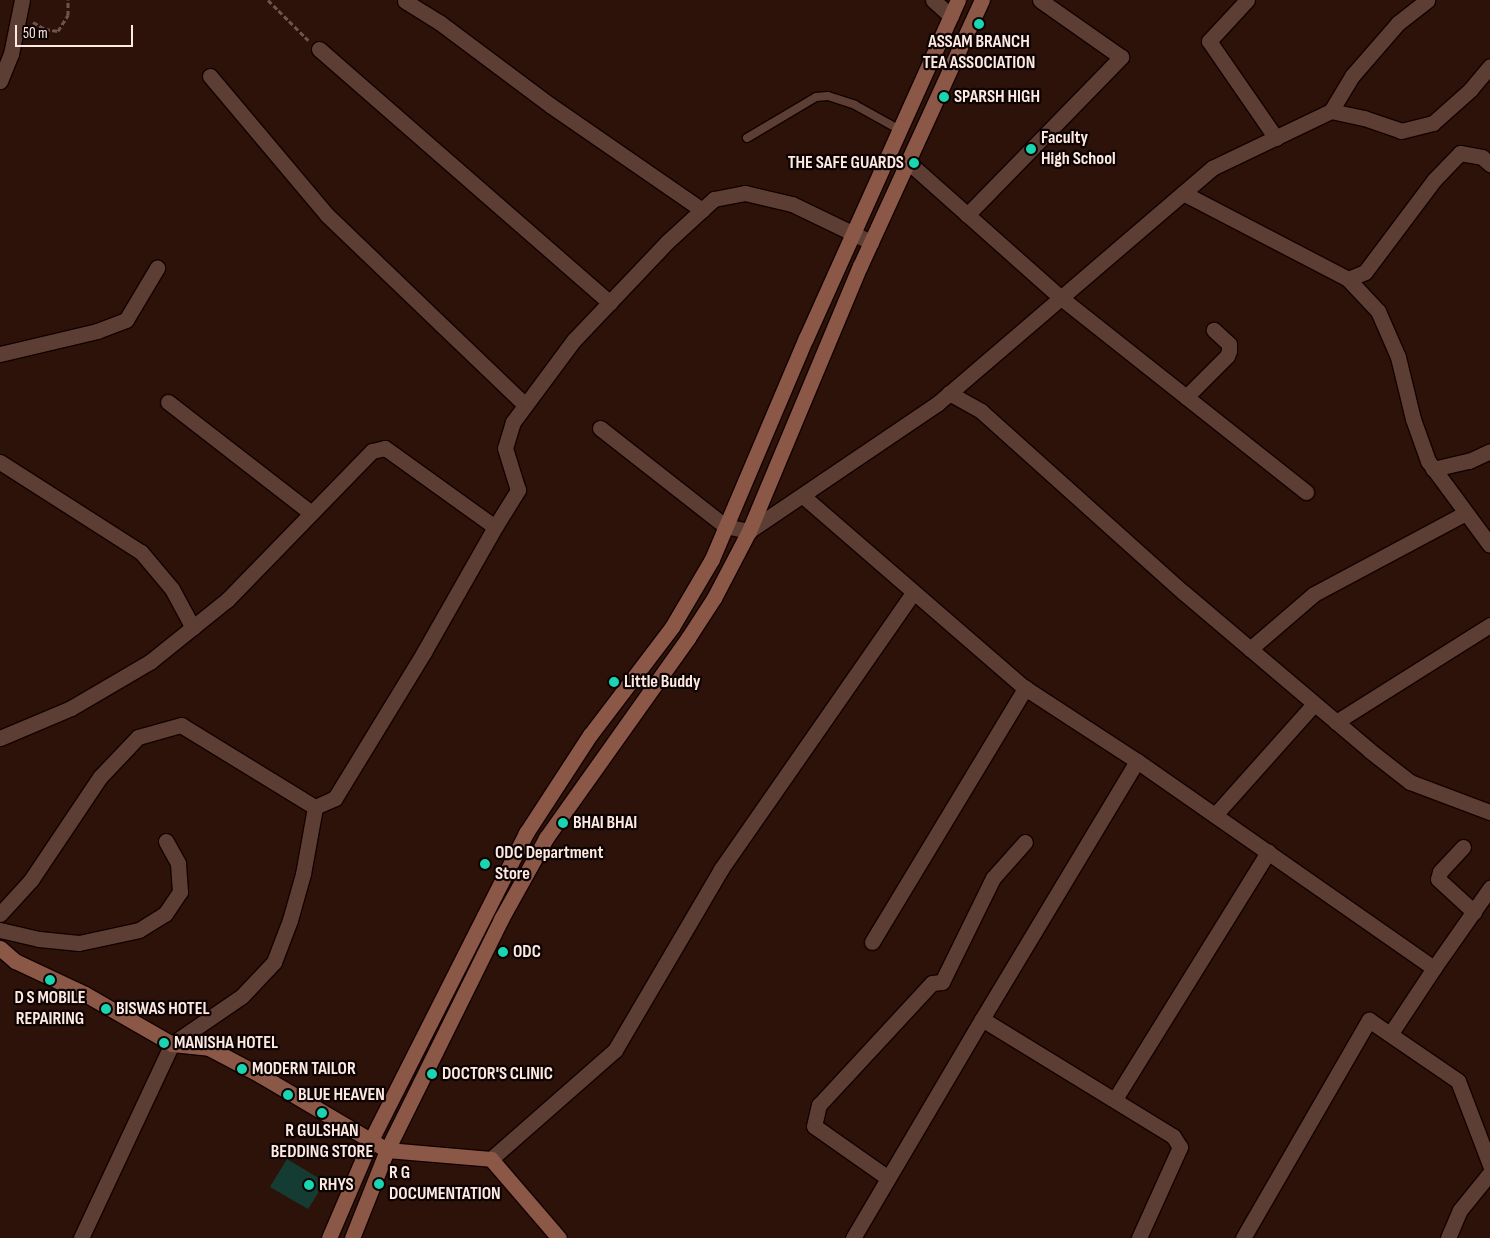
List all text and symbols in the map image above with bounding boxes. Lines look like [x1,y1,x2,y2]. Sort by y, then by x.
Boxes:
scale bar [18,15,135,47]
marker: ASSAM BRANCH TEA ASSOCIATION [973,18,985,30]
text: 50 m [23,24,48,43]
place label: ASSAM BRANCH TEA ASSOCIATION [923,32,1035,74]
place label: SPARSH HIGH [954,86,1040,108]
marker: SPARSH HIGH [938,91,950,103]
place label: Faculty High School [1041,128,1116,170]
marker: Faculty High School [1025,143,1037,155]
place label: THE SAFE GUARDS [788,152,904,174]
marker: THE SAFE GUARDS [908,157,920,169]
place label: Little Buddy [624,671,700,693]
marker: Little Buddy [608,676,620,688]
place label: BHAI BHAI [573,812,637,834]
marker: BHAI BHAI [557,817,569,829]
place label: ODC Department Store [495,843,603,886]
marker: ODC Department Store [479,858,491,870]
place label: ODC [513,941,541,963]
marker: ODC [497,946,509,958]
marker: D S MOBILE REPAIRING [44,974,56,986]
place label: D S MOBILE REPAIRING [14,988,86,1030]
place label: BISWAS HOTEL [116,998,210,1020]
marker: BISWAS HOTEL [100,1003,112,1015]
place label: MANISHA HOTEL [174,1032,278,1054]
marker: MANISHA HOTEL [158,1037,170,1049]
place label: MODERN TAILOR [252,1058,356,1080]
marker: MODERN TAILOR [236,1063,248,1075]
place label: DOCTOR'S CLINIC [442,1063,553,1085]
marker: DOCTOR'S CLINIC [426,1068,438,1080]
place label: BLUE HEAVEN [298,1084,385,1106]
marker: BLUE HEAVEN [282,1089,294,1101]
marker: R GULSHAN BEDDING STORE [316,1107,328,1119]
place label: R GULSHAN BEDDING STORE [271,1121,373,1164]
place label: R G DOCUMENTATION [389,1163,501,1206]
place label: RHYS [319,1174,354,1196]
marker: R G DOCUMENTATION [373,1178,385,1190]
marker: RHYS [303,1179,315,1191]

